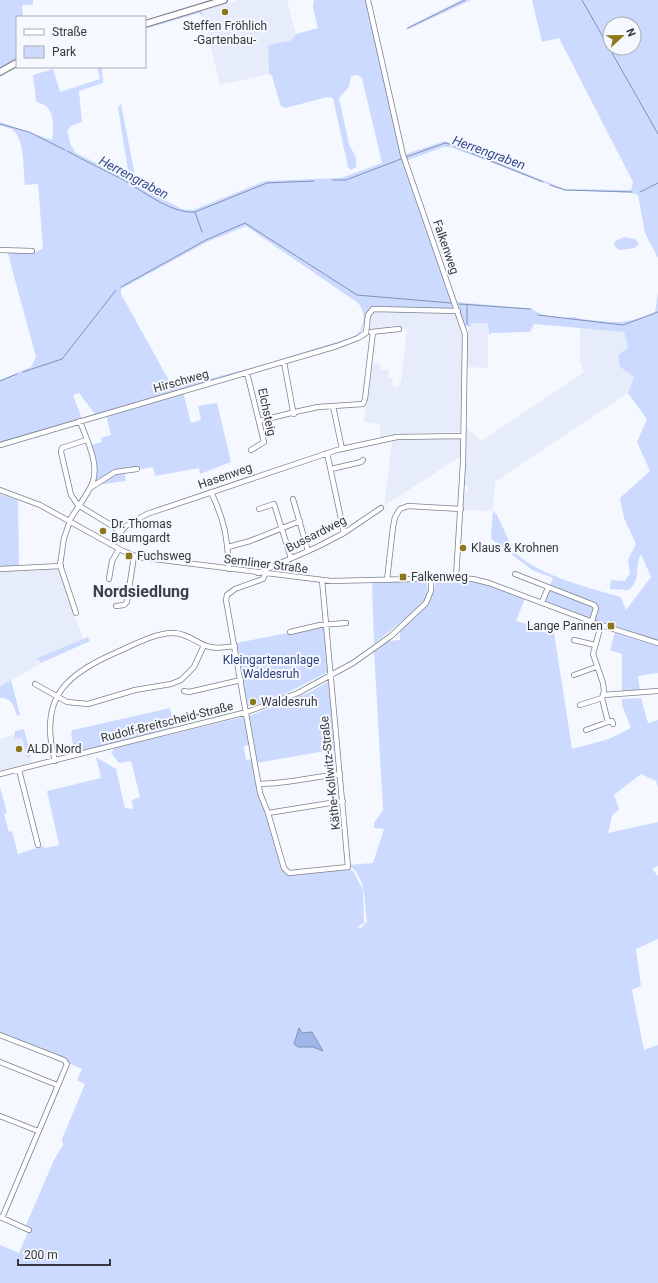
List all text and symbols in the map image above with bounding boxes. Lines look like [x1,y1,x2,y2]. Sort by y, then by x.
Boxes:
marker: Steffen Fröhlich -Gartenbau- [220,7,230,17]
legend [16,16,146,68]
north arrow [602,16,642,56]
place label: Steffen Fröhlich -Gartenbau- [183,19,267,47]
text: Straße [52,25,87,39]
text: N [623,26,638,39]
text: Park [52,45,77,59]
water label: Herrengraben [450,132,527,173]
water label: Herrengraben [96,153,171,202]
street label: Falkenweg [430,218,462,276]
street label: Hirschweg [152,366,210,396]
street label: Elchsteig [255,387,279,437]
street label: Hasenweg [196,460,254,492]
street label: Bussardweg [283,513,349,555]
place label: Dr. Thomas Baumgardt [111,517,172,545]
marker: Dr. Thomas Baumgardt [98,526,108,536]
place label: Klaus & Krohnen [471,541,559,555]
marker: Klaus & Krohnen [458,543,468,553]
place label: Fuchsweg [137,549,191,563]
marker: Fuchsweg [124,551,134,561]
street label: Semliner Straße [223,552,309,576]
place label: Falkenweg [411,570,468,584]
marker: Falkenweg [398,572,408,582]
district label: Nordsiedlung [93,582,189,601]
place label: Lange Pannen [527,619,603,633]
marker: Lange Pannen [606,621,616,631]
park label: Kleingartenanlage Waldesruh [223,653,319,681]
place label: Waldesruh [261,695,318,709]
marker: Waldesruh [248,697,258,707]
street label: Rudolf-Breitscheid-Straße [99,699,235,745]
street label: Käthe-Kollwitz-Straße [317,715,343,831]
place label: ALDI Nord [27,742,82,756]
marker: ALDI Nord [14,744,24,754]
scale bar [18,1241,110,1267]
text: 200 m [24,1248,58,1262]

